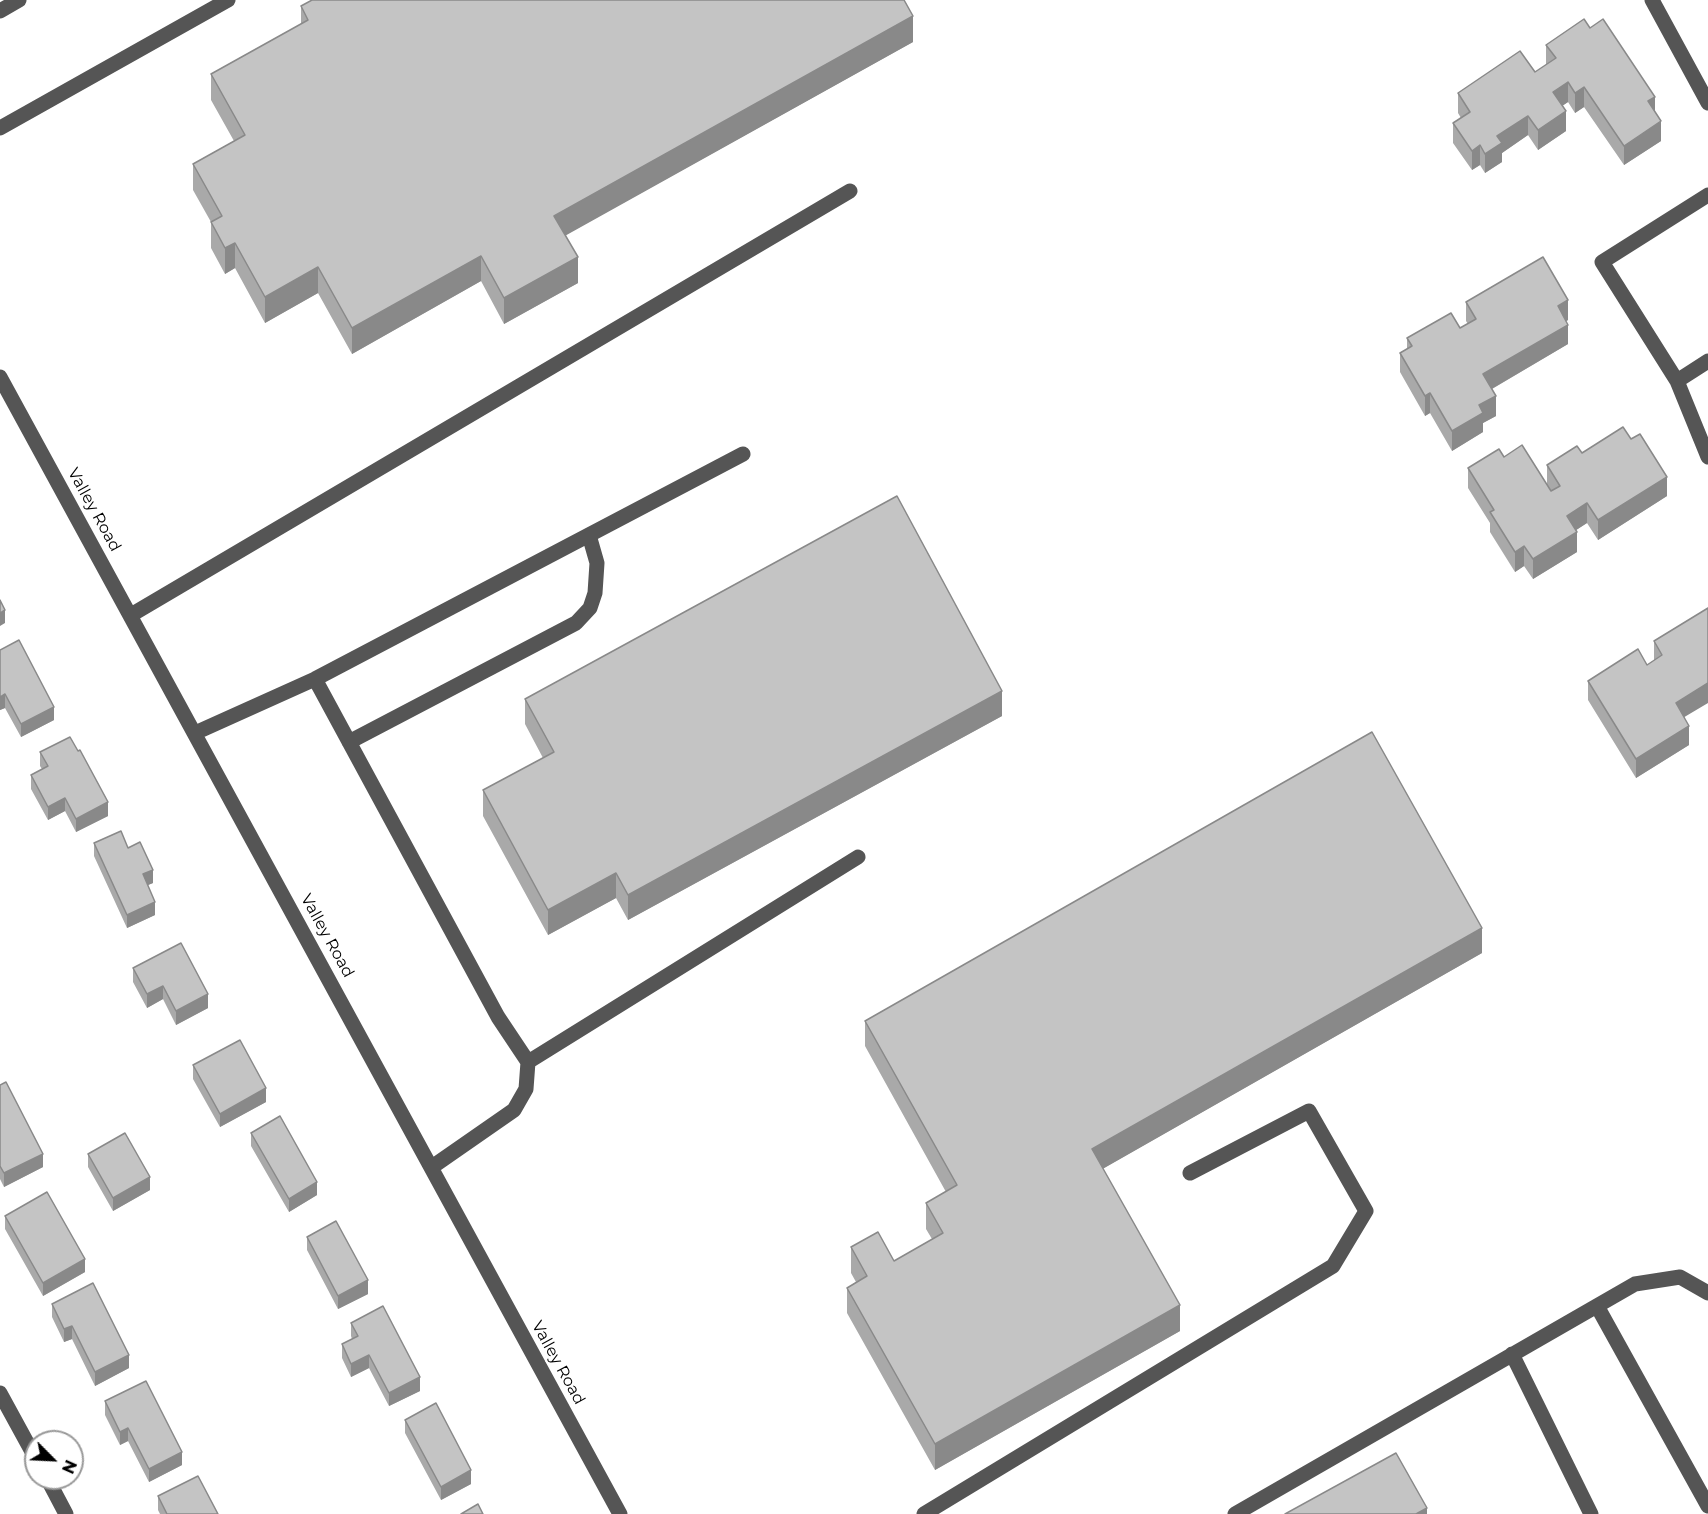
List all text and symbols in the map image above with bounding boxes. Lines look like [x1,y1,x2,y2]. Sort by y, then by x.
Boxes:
street label: Valley Road [63,465,125,555]
street label: Valley Road [296,891,358,981]
street label: Valley Road [527,1318,589,1408]
north arrow [24,1430,84,1490]
text: N [58,1457,80,1476]

